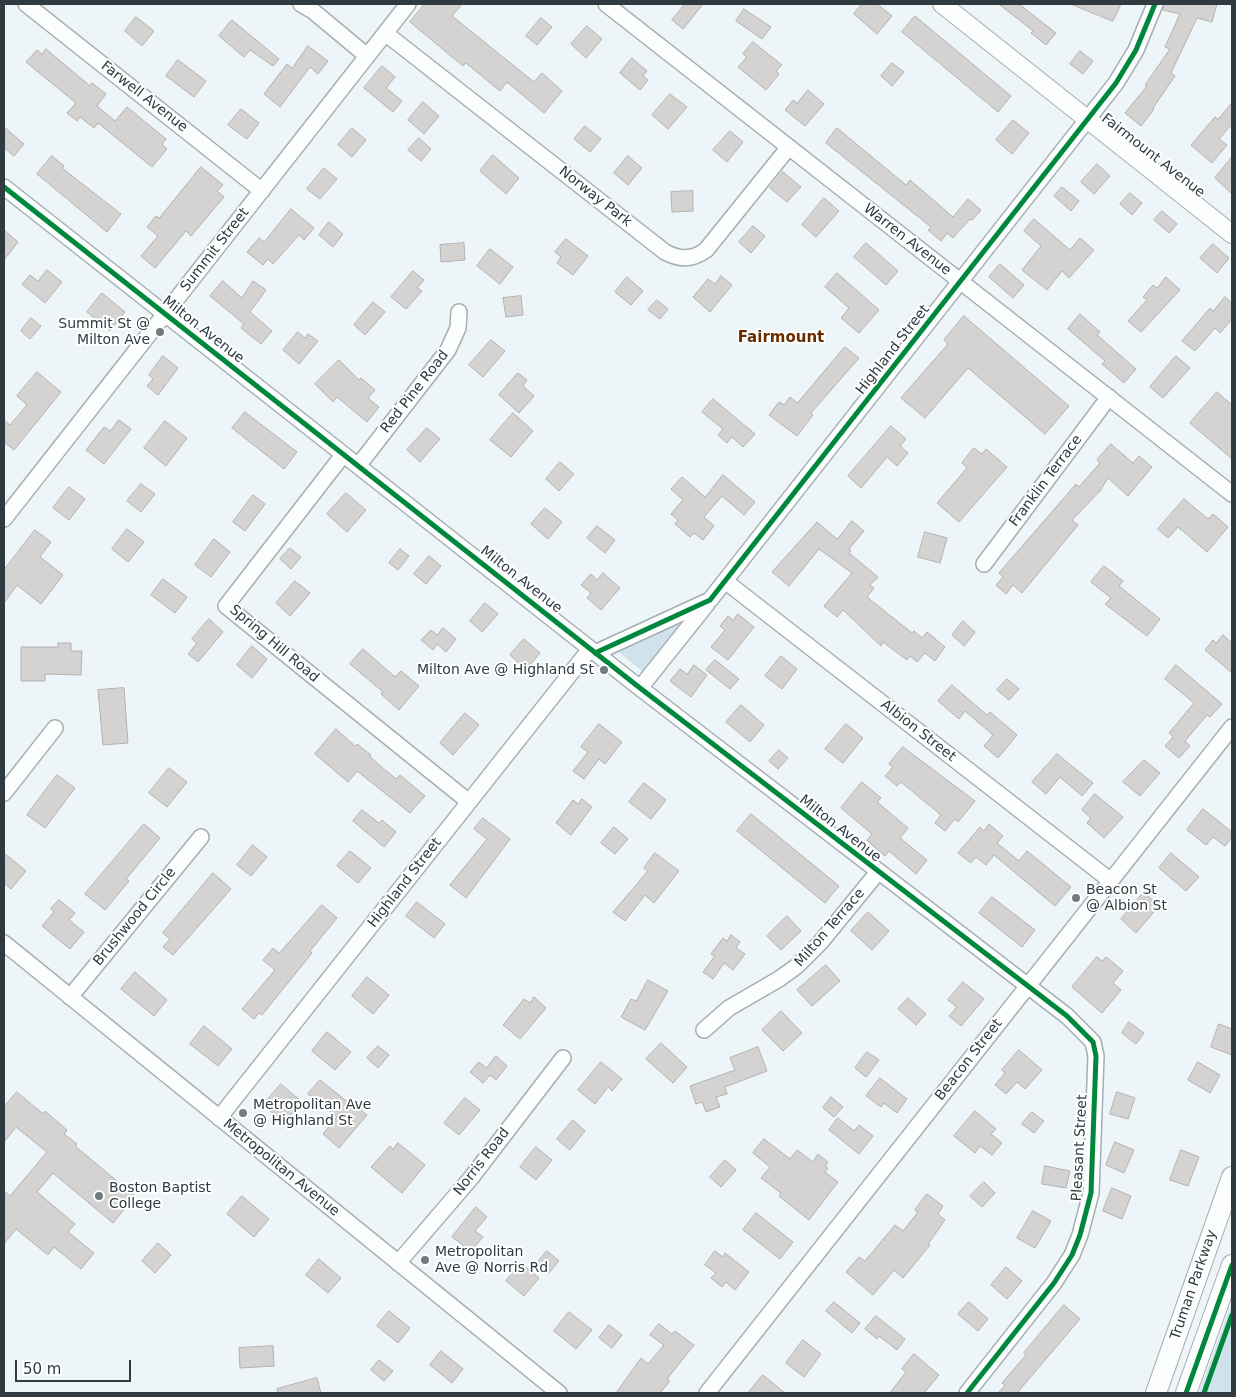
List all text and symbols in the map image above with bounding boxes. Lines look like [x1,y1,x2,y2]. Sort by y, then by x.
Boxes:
street label: Farwell Avenue [97,58,191,136]
street label: Fairmount Avenue [1098,110,1208,202]
street label: Norway Park [555,163,635,231]
street label: Warren Avenue [860,201,954,279]
street label: Summit Street [177,205,253,295]
street label: Milton Avenue [159,293,247,367]
street label: Highland Street [853,302,933,398]
place label: Summit St @ Milton Ave [58,316,150,348]
marker: Summit St @ Milton Ave [154,326,166,338]
district label: Fairmount [738,329,824,347]
street label: Red Pine Road [378,347,452,437]
street label: Franklin Terrace [1006,432,1086,530]
street label: Milton Avenue [477,543,565,617]
street label: Spring Hill Road [226,602,322,686]
place label: Milton Ave @ Highland St [417,662,594,678]
marker: Milton Ave @ Highland St [598,664,610,676]
street label: Albion Street [877,696,959,766]
street label: Milton Avenue [796,792,884,866]
street label: Highland Street [365,835,445,931]
street label: Brushwood Circle [90,864,180,970]
place label: Beacon St @ Albion St [1086,882,1167,914]
street label: Milton Terrace [791,885,869,971]
marker: Beacon St @ Albion St [1070,892,1082,904]
street label: Beacon Street [932,1016,1006,1104]
street label: Pleasant Street [1069,1094,1091,1202]
place label: Metropolitan Ave @ Highland St [253,1097,371,1130]
marker: Metropolitan Ave @ Highland St [237,1107,249,1119]
street label: Metropolitan Avenue [219,1116,343,1220]
street label: Norris Road [450,1125,514,1199]
place label: Boston Baptist College [109,1180,211,1212]
marker: Boston Baptist College [93,1190,105,1202]
street label: Truman Parkway [1167,1228,1221,1342]
place label: Metropolitan Ave @ Norris Rd [435,1244,548,1276]
marker: Metropolitan Ave @ Norris Rd [419,1254,431,1266]
scale bar [18,1350,134,1382]
text: 50 m [23,1360,61,1378]

